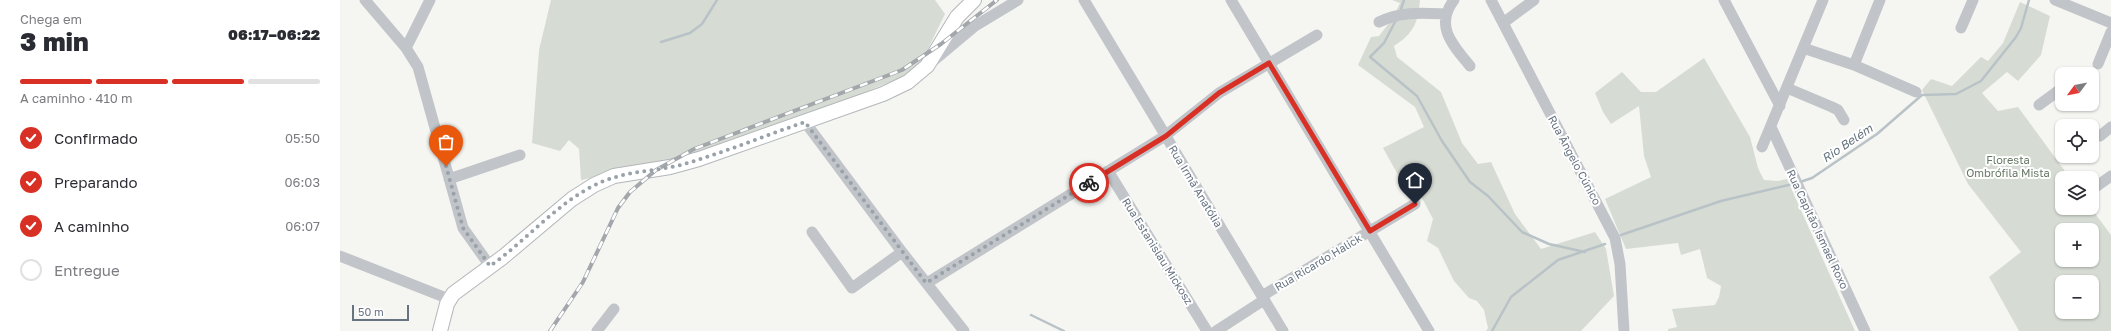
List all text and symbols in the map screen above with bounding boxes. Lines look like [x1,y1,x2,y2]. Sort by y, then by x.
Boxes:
text: Chega em [20,11,82,27]
text: 06:17–06:22 [228,25,320,43]
text: 3 min [20,26,89,57]
north arrow [2055,67,2099,111]
map controls [2055,67,2099,319]
text: A caminho · 410 m [20,90,133,106]
street label: Rua Ângelo Cúnico [1546,113,1604,207]
button: locate [2055,119,2099,163]
water label: Rio Belém [1819,120,1876,165]
pin [429,125,463,166]
icon: check [20,127,42,149]
text: Confirmado [54,129,138,147]
text: 05:50 [285,130,320,146]
icon: bag [435,131,457,153]
street label: Rua Irmã Anatólia [1166,143,1226,229]
park label: Floresta Ombrófila Mista [1966,153,2050,179]
courier [1069,163,1109,203]
pin [1398,163,1432,204]
street label: Rua Capitão Ismael Roxo [1785,167,1852,291]
icon: home [1404,169,1426,191]
icon: check [20,171,42,193]
button: layers [2055,171,2099,215]
icon: bike [1078,172,1100,194]
text: Preparando [54,173,138,191]
text: 06:03 [285,174,320,190]
street label: Rua Estanislau Mickosz [1120,195,1196,307]
icon: check [20,215,42,237]
text: A caminho [54,217,129,235]
text: 06:07 [285,218,320,234]
button: + [2055,223,2099,267]
street label: Rua Ricardo Halick [1272,231,1364,293]
text: Entregue [54,261,120,279]
button: − [2055,275,2099,319]
scale bar [352,303,409,322]
text: 50 m [358,305,384,318]

